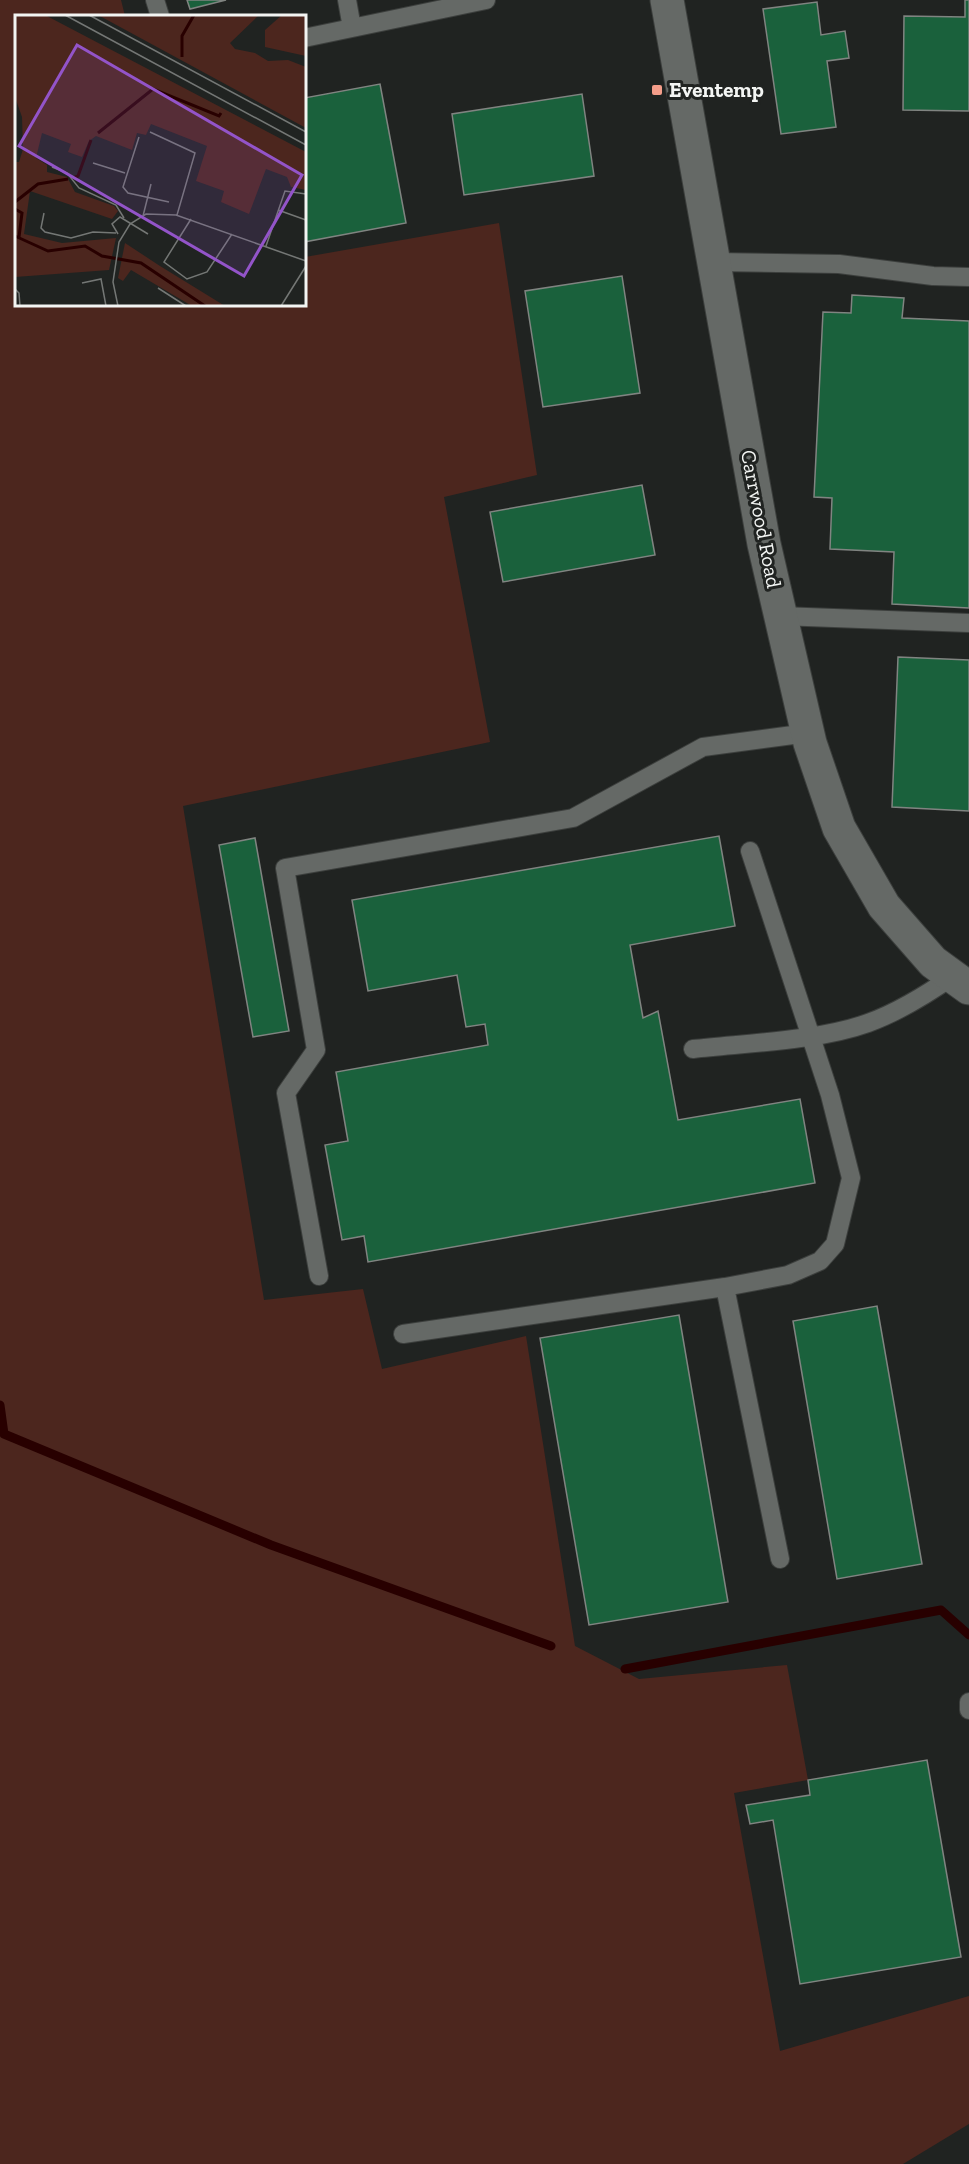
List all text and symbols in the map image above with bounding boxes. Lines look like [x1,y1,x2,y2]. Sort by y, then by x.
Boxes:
inset map [15,15,306,306]
place label: Eventemp [669,77,764,102]
marker: Eventemp [650,83,664,97]
street label: Carrwood Road [736,448,787,591]

